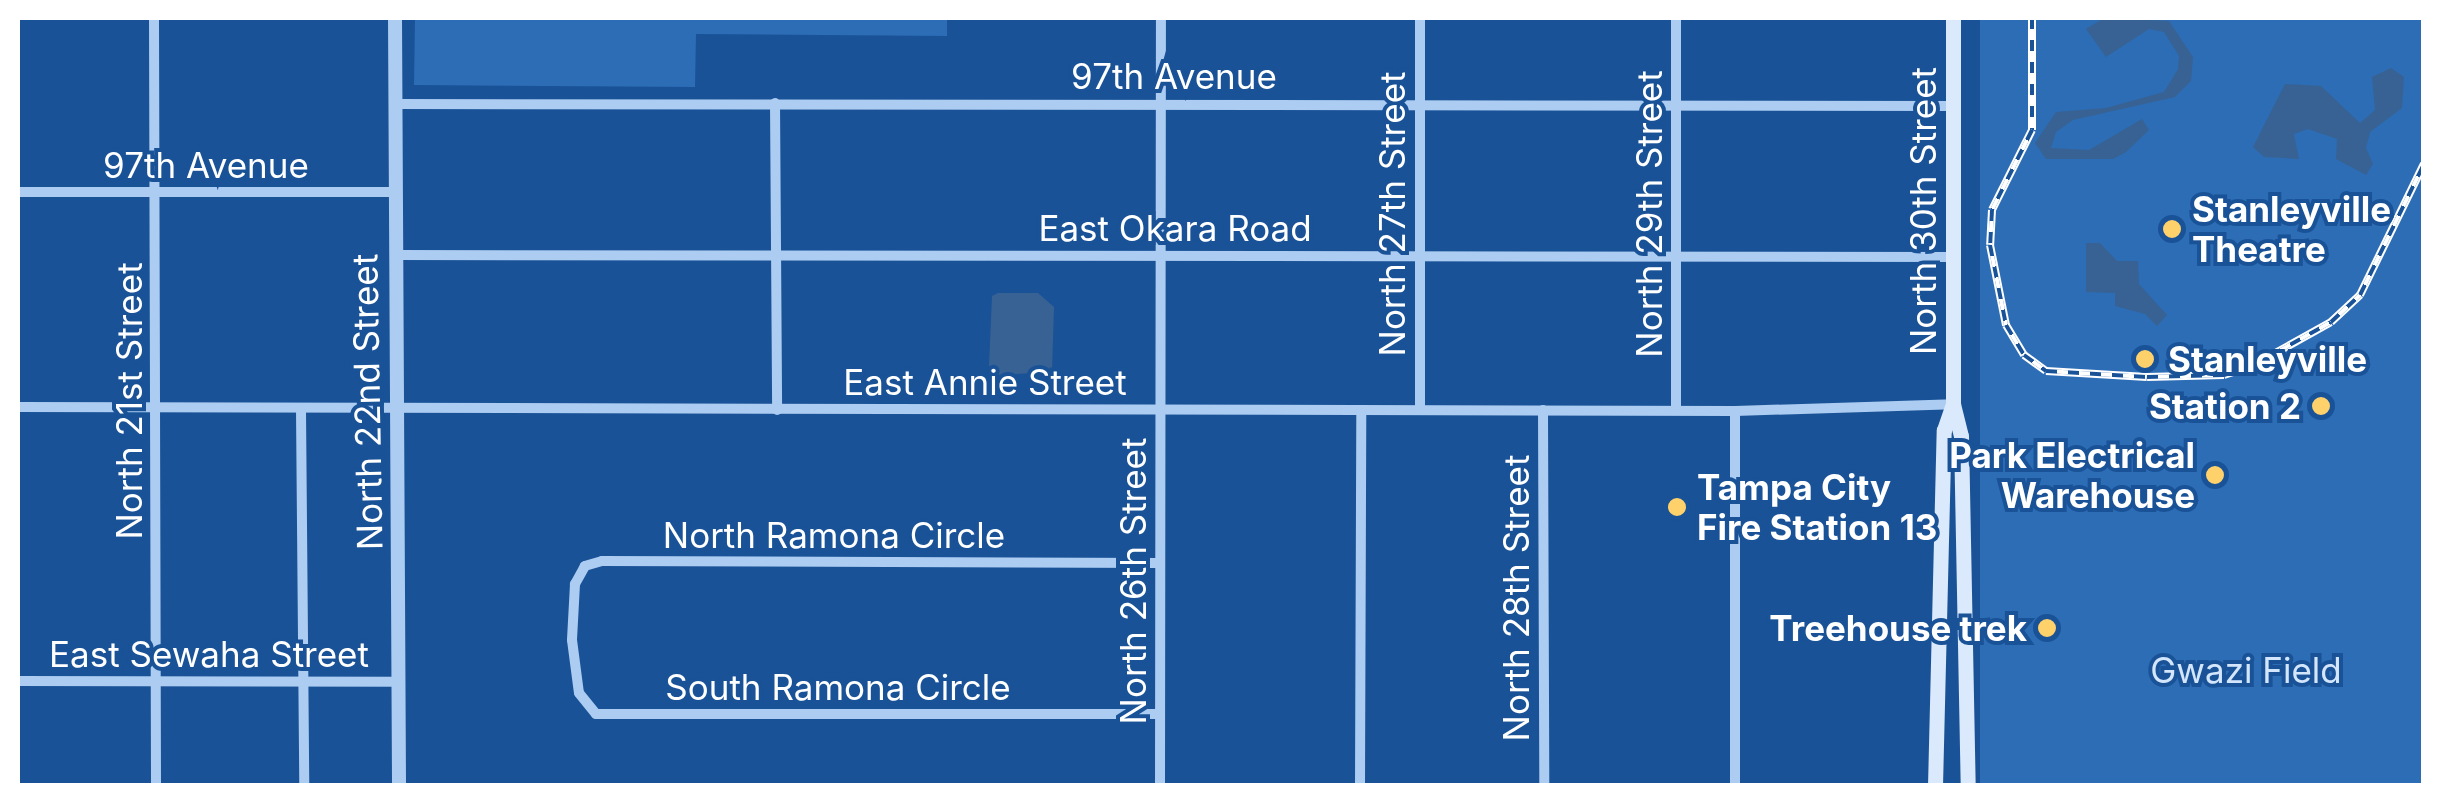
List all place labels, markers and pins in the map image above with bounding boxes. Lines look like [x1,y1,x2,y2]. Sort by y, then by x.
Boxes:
place label: Stanleyville Theatre [2192,188,2391,270]
marker: Stanleyville Theatre [2161,218,2183,240]
place label: Stanleyville [2168,338,2367,380]
marker: Stanleyville [2132,346,2158,372]
place label: Station 2 [2149,385,2301,427]
marker: Station 2 [2310,395,2332,417]
place label: Park Electrical Warehouse [1949,434,2195,516]
marker: Park Electrical Warehouse [2204,464,2226,486]
place label: Tampa City Fire Station 13 [1697,466,1937,548]
marker: Tampa City Fire Station 13 [1666,496,1688,518]
place label: Treehouse trek [1769,607,2027,649]
marker: Treehouse trek [2036,617,2058,639]

